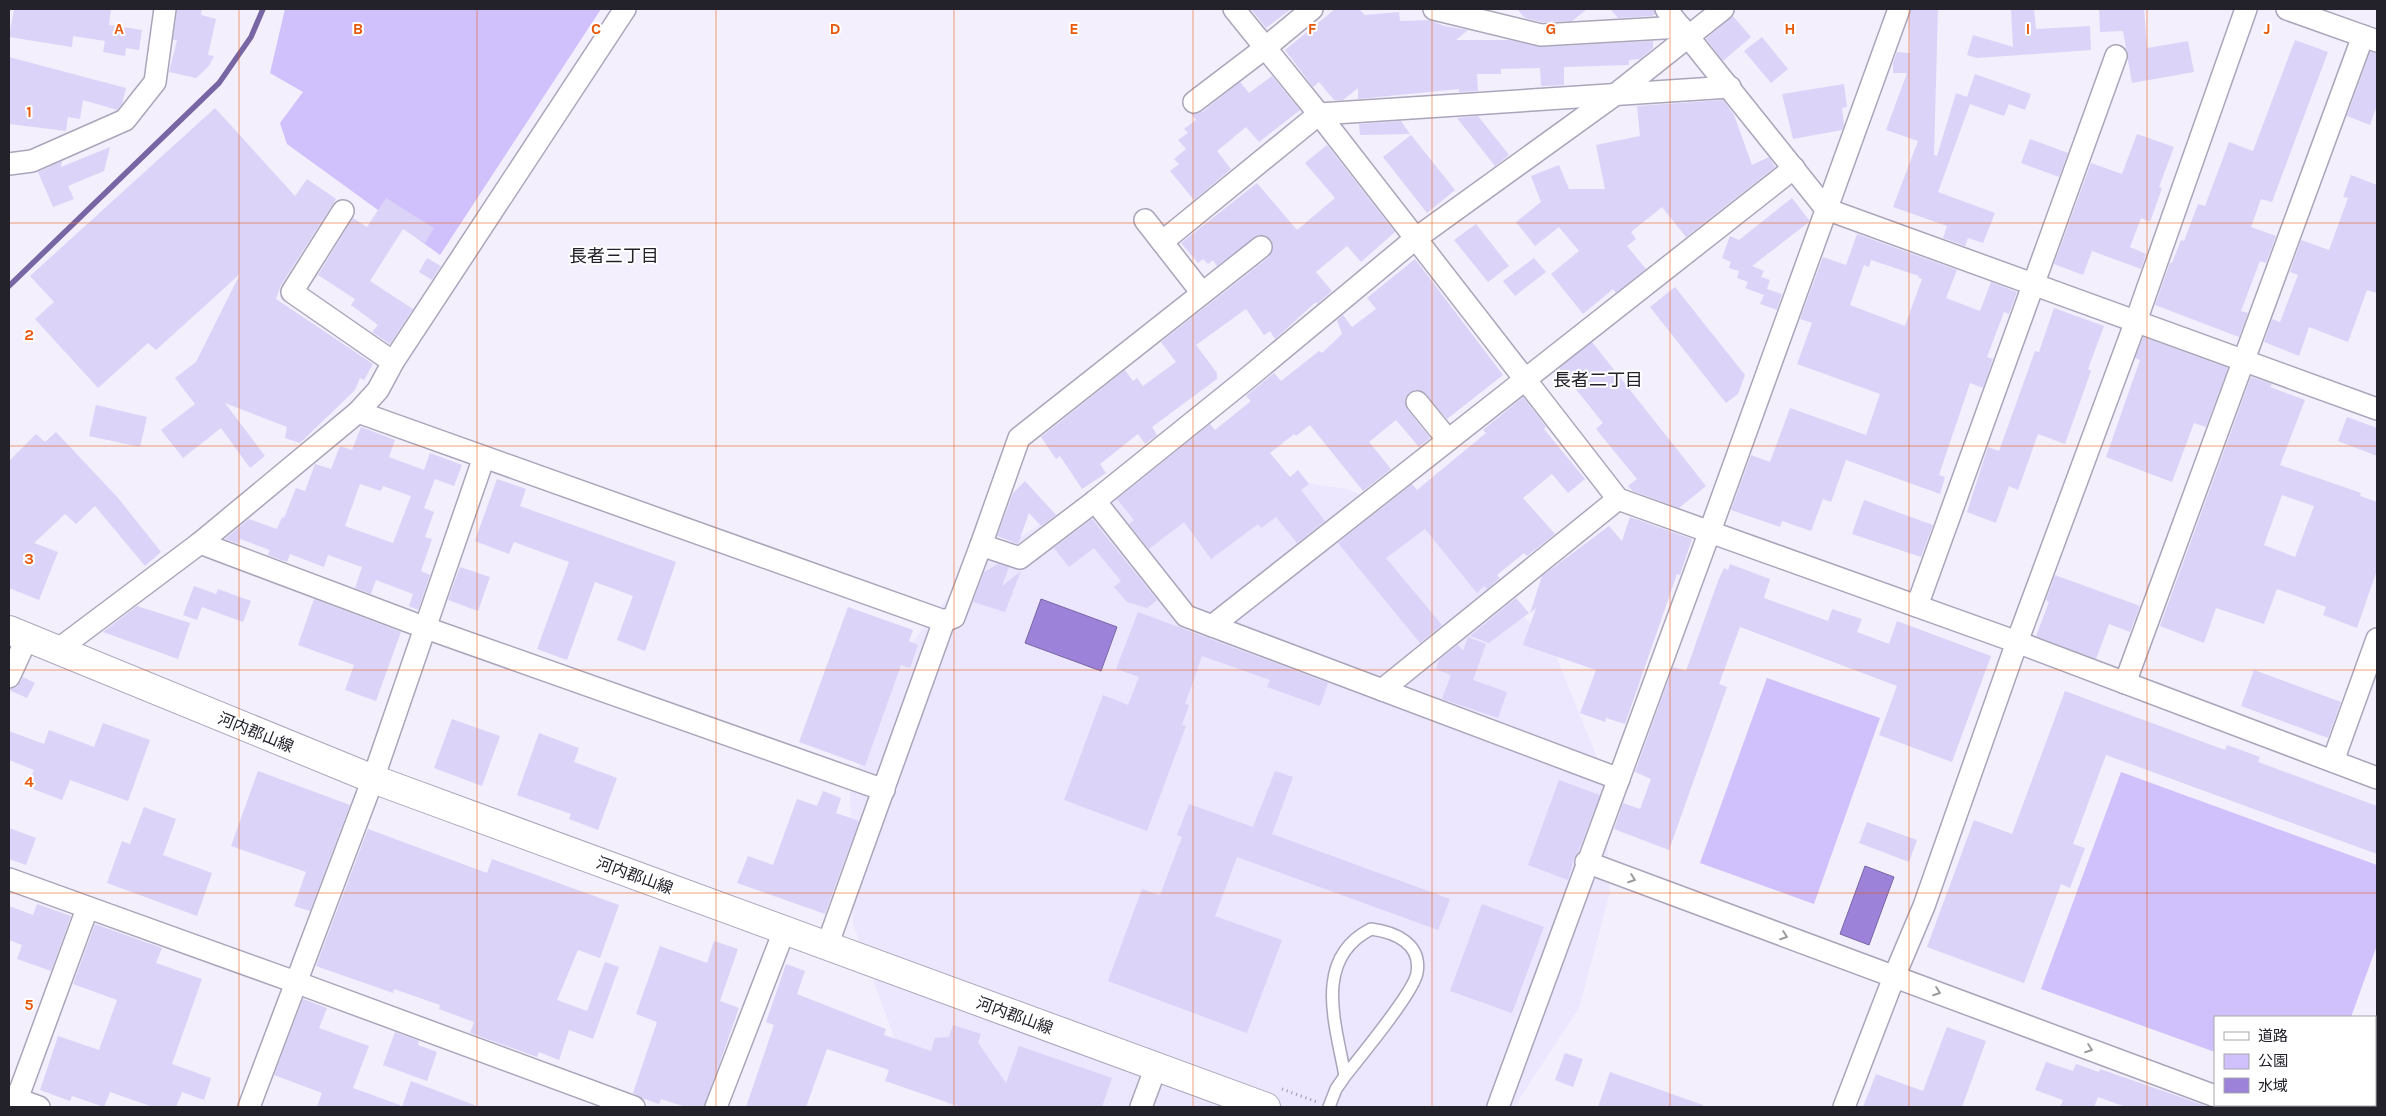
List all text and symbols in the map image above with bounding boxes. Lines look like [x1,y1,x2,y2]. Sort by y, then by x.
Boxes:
text: A [114,19,124,38]
text: B [353,19,363,38]
text: C [591,19,601,38]
text: D [830,19,841,38]
text: E [1069,19,1079,38]
text: F [1308,19,1317,38]
text: G [1546,19,1556,38]
text: H [1784,19,1796,38]
text: I [2026,19,2030,38]
text: J [2263,19,2271,38]
text: 1 [26,102,32,121]
district label: 長者三丁目 [569,245,659,267]
text: 2 [24,325,34,344]
district label: 長者二丁目 [1553,369,1643,391]
text: 3 [24,549,34,568]
street label: 河内郡山線 [215,709,296,756]
text: 4 [24,772,34,791]
street label: 河内郡山線 [594,853,676,898]
one-way arrow [1627,873,1636,883]
one-way arrow [1780,930,1788,940]
one-way arrow [1932,986,1941,996]
street label: 河内郡山線 [974,993,1056,1038]
text: 5 [24,995,34,1014]
legend [2214,1016,2376,1106]
text: 道路 [2258,1027,2288,1045]
one-way arrow [2084,1043,2093,1053]
text: 公園 [2258,1052,2288,1070]
text: 水域 [2258,1077,2288,1095]

